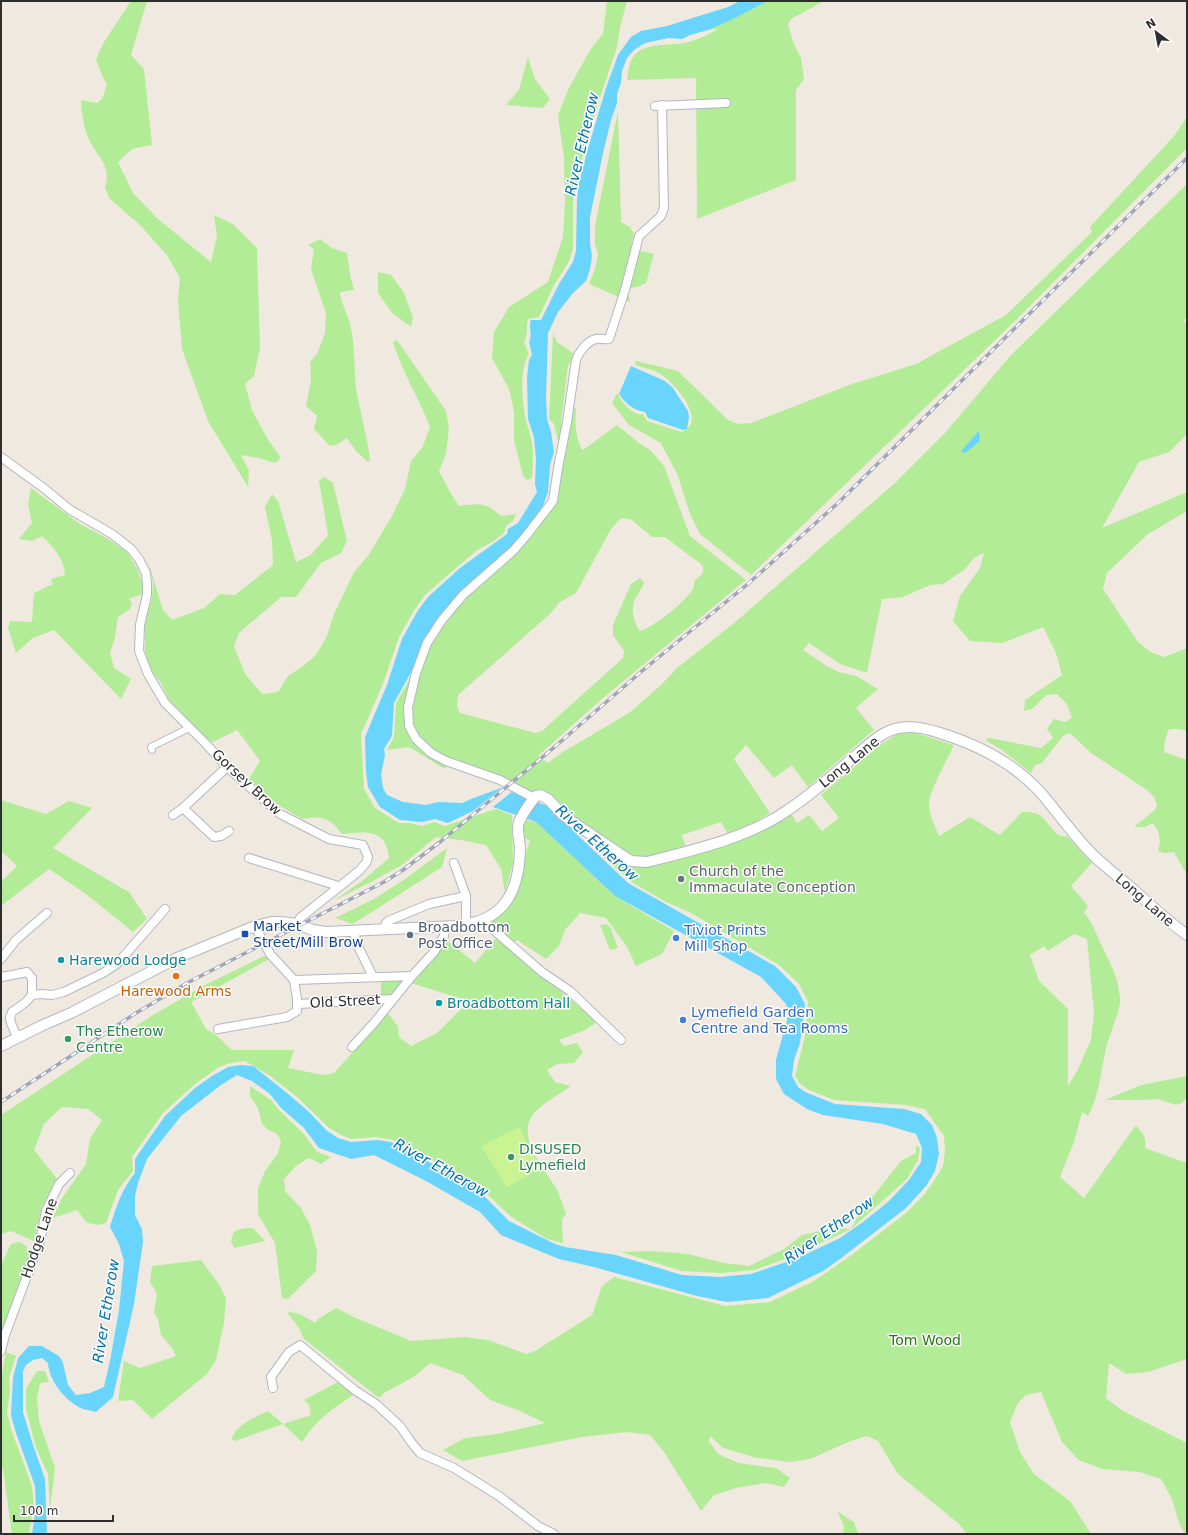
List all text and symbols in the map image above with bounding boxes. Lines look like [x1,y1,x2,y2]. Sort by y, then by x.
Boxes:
north arrow [1136,12,1176,52]
text: N [1144,16,1158,32]
water label: River Etherow [561,90,603,197]
street label: Long Lane [816,733,882,791]
street label: Gorsey Brow [209,746,285,818]
water label: River Etherow [552,801,643,885]
place label: Church of the Immaculate Conception [689,863,856,895]
street label: Long Lane [1113,870,1177,930]
marker: Church of the Immaculate Conception [676,874,686,884]
place label: Market Street/Mill Brow [253,918,364,950]
place label: Broadbottom Post Office [418,919,510,951]
place label: Tiviot Prints Mill Shop [683,922,766,954]
marker: Market Street/Mill Brow [240,929,250,939]
marker: Broadbottom Post Office [405,930,415,940]
marker: Tiviot Prints Mill Shop [671,933,681,943]
place label: Harewood Lodge [69,952,187,968]
marker: Harewood Lodge [56,955,66,965]
marker: Harewood Arms [171,971,181,981]
place label: Harewood Arms [120,983,232,999]
street label: Old Street [309,991,381,1011]
place label: Broadbottom Hall [447,995,570,1011]
marker: Broadbottom Hall [434,998,444,1008]
place label: Lymefield Garden Centre and Tea Rooms [691,1004,848,1036]
marker: Lymefield Garden Centre and Tea Rooms [678,1015,688,1025]
place label: The Etherow Centre [75,1023,164,1055]
marker: The Etherow Centre [63,1034,73,1044]
water label: River Etherow [391,1135,492,1202]
place label: DISUSED Lymefield [519,1141,586,1173]
marker: DISUSED Lymefield [506,1152,516,1162]
water label: River Etherow [781,1192,878,1268]
street label: Hodge Lane [18,1196,60,1280]
water label: River Etherow [89,1257,123,1364]
park label: Tom Wood [888,1332,961,1348]
scale bar [14,1497,113,1523]
text: 100 m [20,1504,58,1518]

